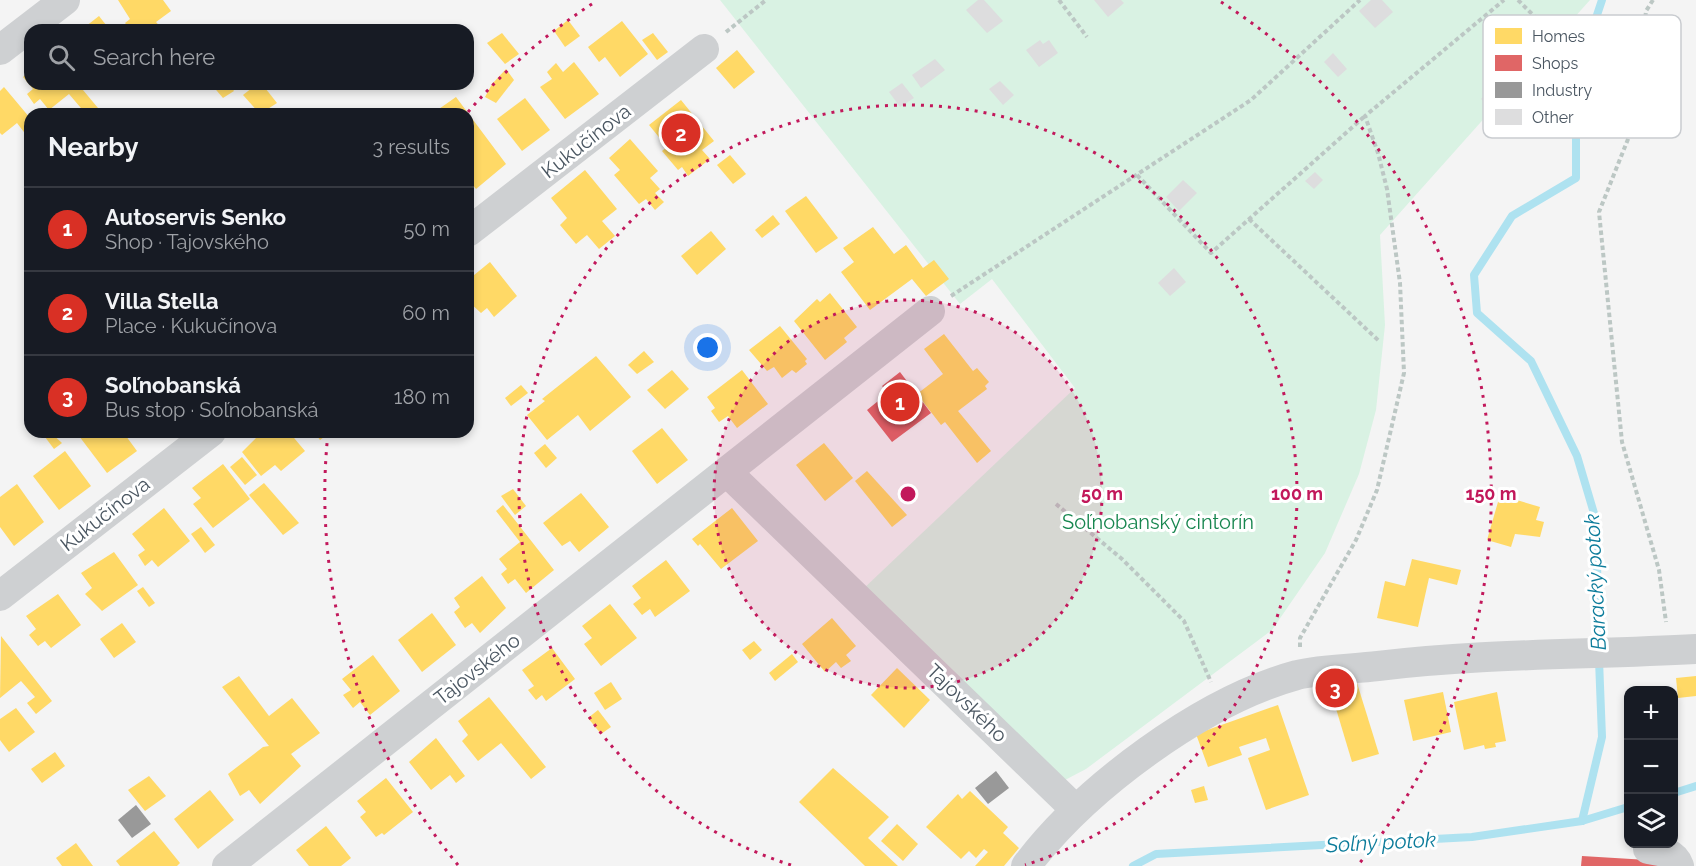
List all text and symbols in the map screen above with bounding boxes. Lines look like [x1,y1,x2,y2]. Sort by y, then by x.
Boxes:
legend [1483,15,1681,138]
search box [24,24,474,90]
text: Homes [1532,27,1585,46]
icon: search [45,41,78,74]
text: Search here [93,44,215,70]
text: Shops [1532,54,1578,73]
text: Industry [1532,81,1592,100]
street label: Kukučínova [537,99,635,183]
text: Other [1532,108,1574,127]
pin: 2 [662,110,700,156]
text: Nearby [48,132,138,162]
text: 3 results [372,135,450,159]
text: Autoservis Senko [105,204,286,230]
text: 1 [63,217,72,241]
text: 50 m [403,217,450,241]
text: Shop · Tajovského [105,230,269,254]
text: Villa Stella [105,288,219,314]
text: 2 [62,301,73,325]
text: 60 m [402,301,450,325]
text: Place · Kukučínova [105,314,277,338]
your location [693,333,722,362]
text: Soľnobanská [105,372,241,398]
pin: 1 [880,380,920,424]
text: 3 [62,385,73,409]
text: 180 m [394,385,450,409]
text: Bus stop · Soľnobanská [105,398,318,422]
street label: Kukučínova [56,472,154,556]
text: 50 m [1081,483,1123,504]
text: 100 m [1271,483,1323,504]
text: 150 m [1466,483,1517,504]
centre of rings [898,484,918,504]
park label: Soľnobanský cintorín [1062,510,1254,534]
water label: Baracký potok [1579,513,1611,651]
street label: Tajovského [429,628,525,710]
street label: Tajovského [922,659,1012,747]
pin: 3 [1316,666,1354,710]
map controls [1624,686,1678,848]
button: + [1624,686,1678,740]
button: − [1624,740,1678,794]
button: layers [1624,794,1678,848]
water label: Soľný potok [1324,827,1437,857]

